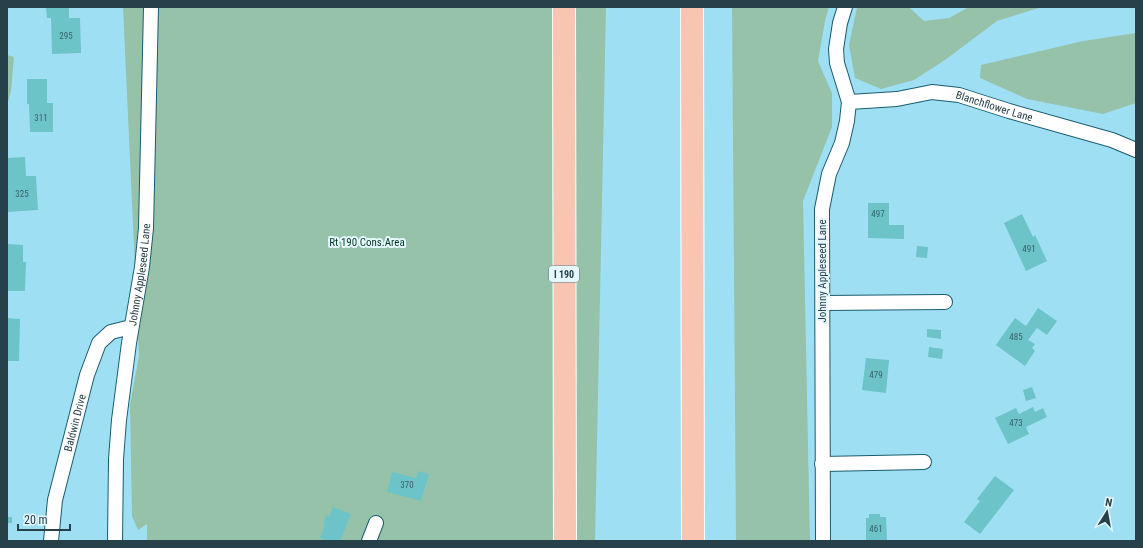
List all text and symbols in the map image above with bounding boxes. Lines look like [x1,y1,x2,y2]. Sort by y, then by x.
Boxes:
house number: 295 [59,31,73,41]
street label: Blanchflower Lane [954,88,1034,124]
house number: 311 [34,113,48,123]
house number: 325 [15,189,29,199]
house number: 497 [871,209,885,219]
street label: Johnny Appleseed Lane [816,219,829,323]
street label: Johnny Appleseed Lane [126,223,153,327]
park label: Rt 190 Cons.Area [329,236,405,249]
house number: 491 [1022,244,1036,254]
road number: I 190 [549,266,579,282]
house number: 485 [1009,332,1023,342]
house number: 479 [869,370,883,380]
street label: Baldwin Drive [62,393,89,453]
house number: 473 [1009,418,1023,428]
house number: 370 [400,480,414,490]
north arrow [1087,492,1127,532]
text: N [1104,496,1114,510]
scale bar [18,506,70,532]
text: 20 m [24,513,48,527]
house number: 461 [869,524,883,534]

